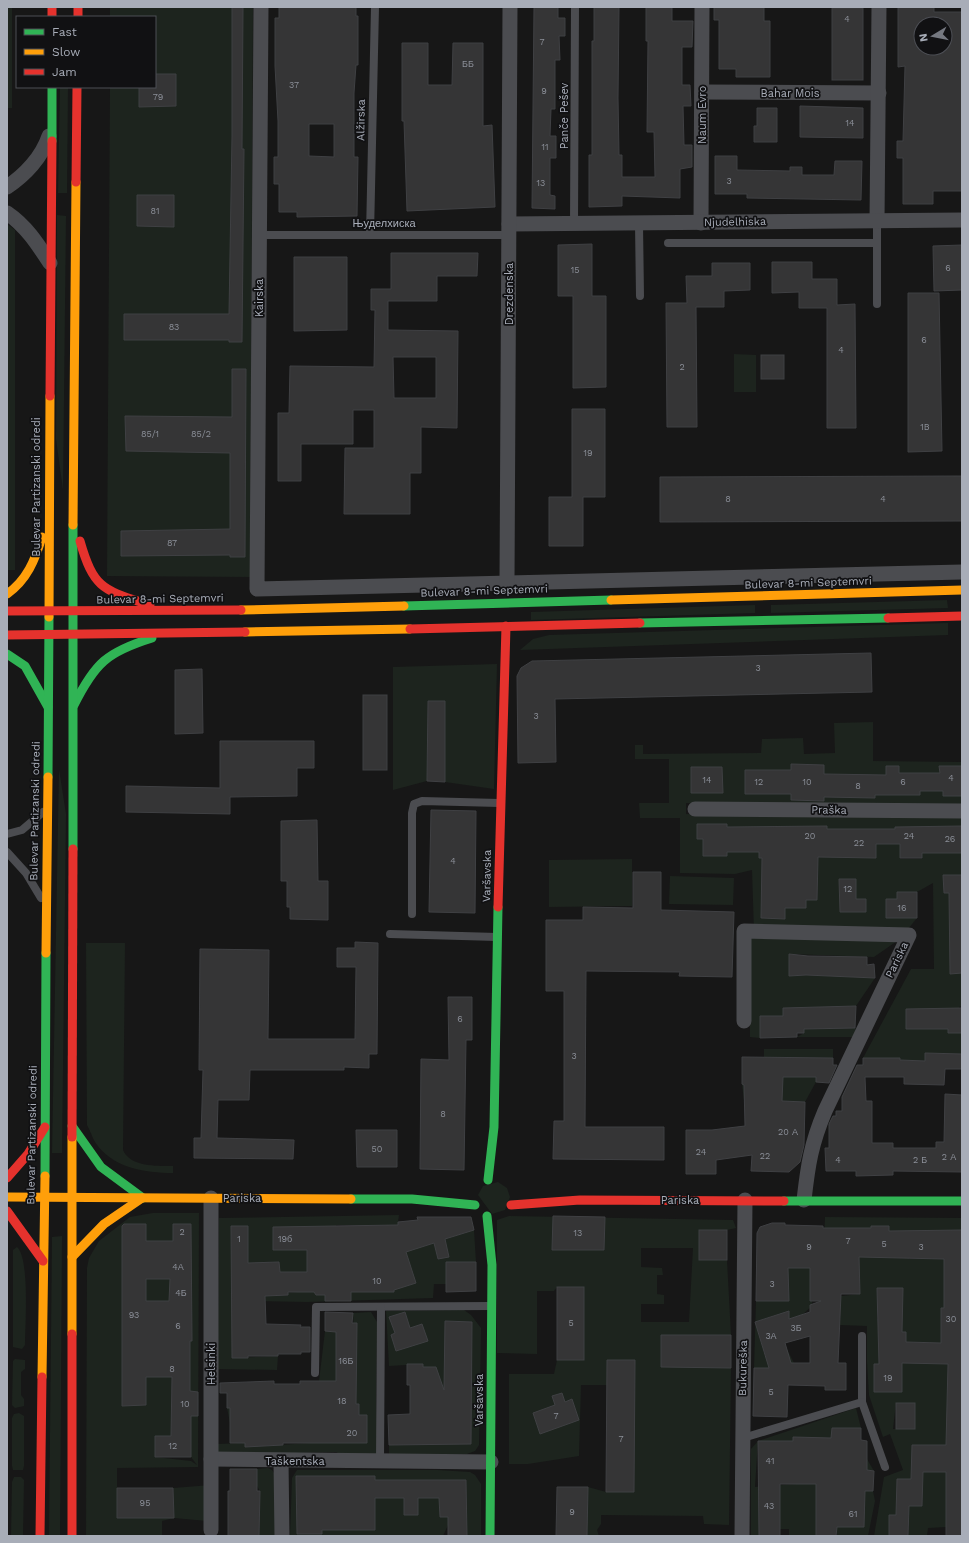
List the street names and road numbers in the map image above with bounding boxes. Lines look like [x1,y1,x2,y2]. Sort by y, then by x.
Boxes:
street label: Panče Pešev [558,82,571,149]
street label: Naum Evro [696,86,709,144]
street label: Bahar Mois [760,87,820,100]
street label: Alžirska [354,99,368,141]
street label: Njudelhiska [704,215,766,229]
street label: Њуделхиска [352,217,416,230]
street label: Drezdenska [503,263,516,325]
street label: Kairska [253,279,266,317]
street label: Bulevar Partizanski odredi [30,417,43,557]
street label: Bulevar 8-mi Septemvri [744,574,872,592]
street label: Bulevar 8-mi Septemvri [420,582,548,600]
street label: Bulevar 8-mi Septemvri [96,591,224,607]
street label: Bulevar Partizanski odredi [27,741,43,881]
street label: Praška [811,803,847,817]
street label: Varšavska [480,850,494,902]
street label: Pariska [883,940,911,980]
street label: Bulevar Partizanski odredi [24,1065,40,1205]
street label: Pariska [223,1192,261,1205]
street label: Pariska [661,1194,699,1207]
street label: Bukureška [736,1340,750,1396]
street label: Helsinki [205,1343,218,1385]
street label: Varšavska [473,1374,486,1426]
street label: Taškentska [265,1455,325,1468]

